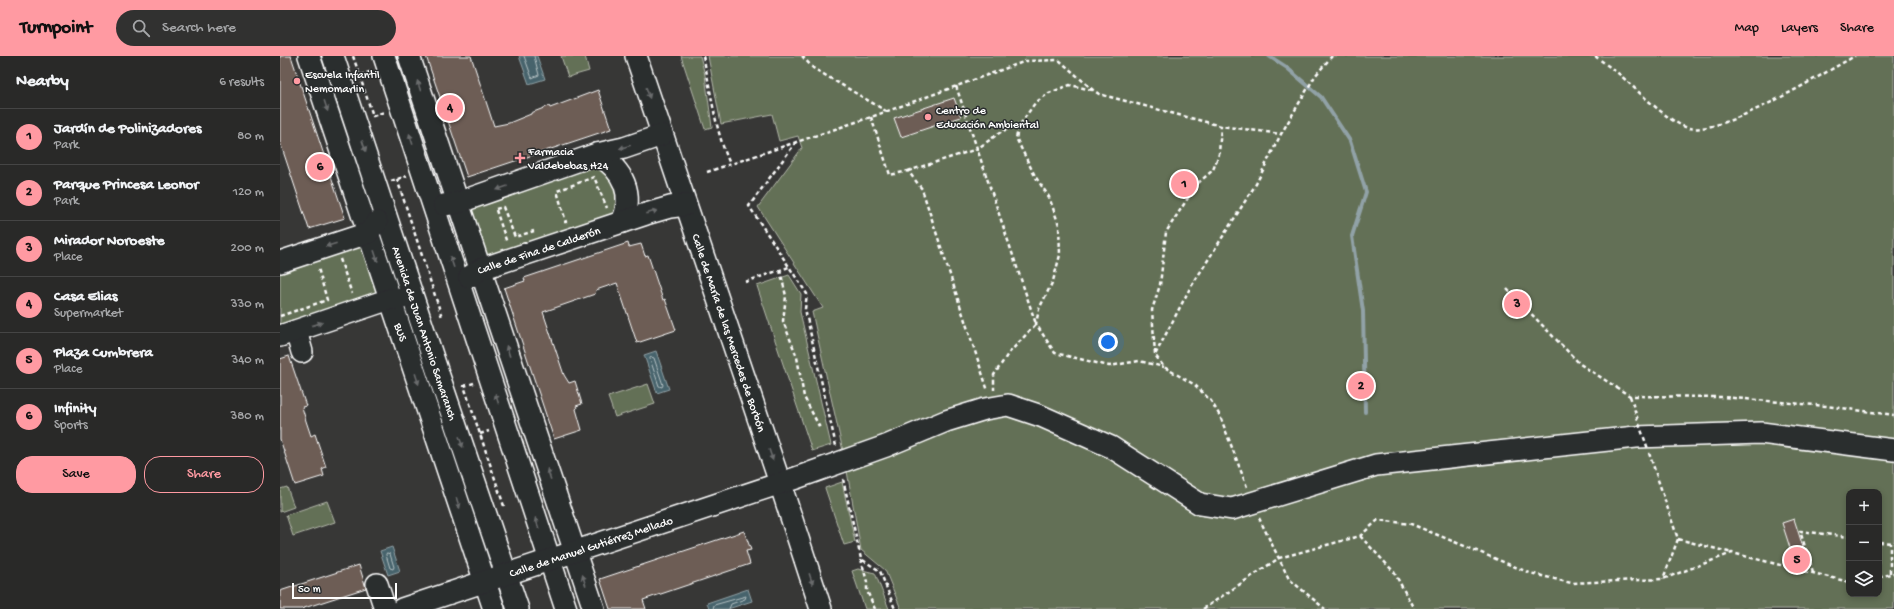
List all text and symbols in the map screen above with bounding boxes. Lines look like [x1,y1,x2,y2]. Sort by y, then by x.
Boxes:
search box [116,10,396,46]
text: Turnpoint [20,17,92,40]
icon: search [130,17,152,39]
text: Search here [162,19,236,37]
text: Map [1735,20,1759,37]
text: Layers [1781,20,1818,37]
text: Share [1840,20,1874,37]
place label: Escuela Infantil Nemomarlin [305,69,380,97]
text: Nearby [16,72,69,92]
text: 6 results [219,75,264,90]
marker: Escuela Infantil Nemomarlin [292,76,302,86]
one-way arrow [416,80,422,92]
one-way arrow [646,87,652,99]
pin: 4 [437,93,463,123]
one-way arrow [323,101,329,113]
place label: Centro de Educación Ambiental [936,105,1039,133]
marker: Centro de Educación Ambiental [923,112,933,122]
text: Jardín de Polinizadores [54,120,201,138]
text: 1 [26,129,32,144]
text: 80 m [237,129,264,144]
one-way arrow [408,132,414,144]
text: Park [54,138,79,153]
one-way arrow [361,140,367,152]
one-way arrow [619,144,631,150]
place label: Farmacia Valdebebas H24 [527,146,609,174]
pin: 6 [307,152,333,182]
marker: Farmacia Valdebebas H24 [515,153,525,163]
pin: 1 [1171,169,1197,199]
text: Parque Princesa Leonor [54,176,199,194]
text: 2 [26,185,32,200]
text: 120 m [233,185,264,200]
one-way arrow [496,185,508,191]
text: Park [54,194,79,209]
one-way arrow [646,209,658,215]
street label: Calle de Fina de Calderón [475,225,603,279]
text: Mirador Noroeste [54,232,165,250]
street label: Calle de María de las Mercedes de Borbón [688,232,767,434]
text: 3 [26,241,32,256]
text: 200 m [231,241,264,256]
one-way arrow [325,242,337,248]
street label: Avenida de Juan Antonio Samaranch [388,245,459,423]
text: Place [54,250,82,265]
one-way arrow [373,251,379,263]
one-way arrow [449,256,455,268]
text: Casa Elias [54,288,118,306]
pin: 3 [1504,289,1530,319]
text: 4 [26,297,32,312]
text: 330 m [231,297,264,312]
text: Supermarket [54,306,123,321]
one-way arrow [311,321,323,327]
street label: BUS [390,321,409,344]
your location [1098,332,1118,352]
text: Plaza Cumbrera [54,344,153,362]
one-way arrow [505,345,511,357]
text: 5 [26,353,32,368]
text: 340 m [231,353,264,368]
text: Place [54,362,82,377]
pin: 2 [1348,371,1374,401]
one-way arrow [414,374,420,386]
one-way arrow [494,393,500,405]
text: Infinity [54,400,96,418]
text: 6 [26,409,32,424]
text: 380 m [230,409,264,424]
text: Sports [54,418,88,433]
one-way arrow [458,437,464,449]
one-way arrow [768,449,774,461]
button: Save [16,456,136,493]
button: Share [144,456,264,493]
one-way arrow [546,468,552,480]
map controls [1846,489,1882,597]
button: + [1846,489,1882,525]
one-way arrow [455,497,461,509]
street label: Calle de Manuel Gutiérrez Mellado [508,514,675,582]
one-way arrow [534,516,540,528]
button: − [1846,525,1882,561]
pin: 5 [1784,545,1810,575]
button: layers [1846,561,1882,597]
one-way arrow [808,573,814,585]
one-way arrow [581,574,587,586]
scale bar [292,581,397,600]
text: 50 m [298,584,320,596]

